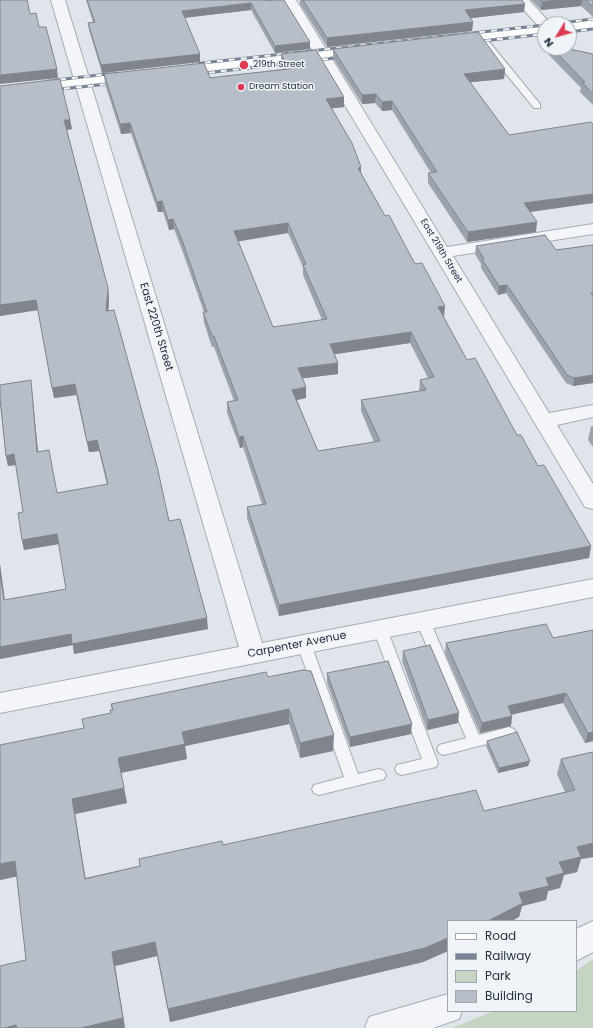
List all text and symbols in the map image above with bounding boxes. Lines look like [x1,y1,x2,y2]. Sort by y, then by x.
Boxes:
north arrow [537,16,577,56]
text: N [539,34,557,51]
marker: 219th Street [238,59,250,71]
place label: 219th Street [253,60,305,70]
marker: Dream Station [236,82,246,92]
place label: Dream Station [249,82,314,92]
street label: East 219th Street [418,217,464,285]
street label: East 220th Street [136,281,176,373]
street label: Carpenter Avenue [246,629,348,661]
legend [447,920,577,1012]
text: Road [485,927,516,944]
text: Railway [485,947,531,964]
text: Park [485,967,511,984]
text: Building [485,987,533,1004]

